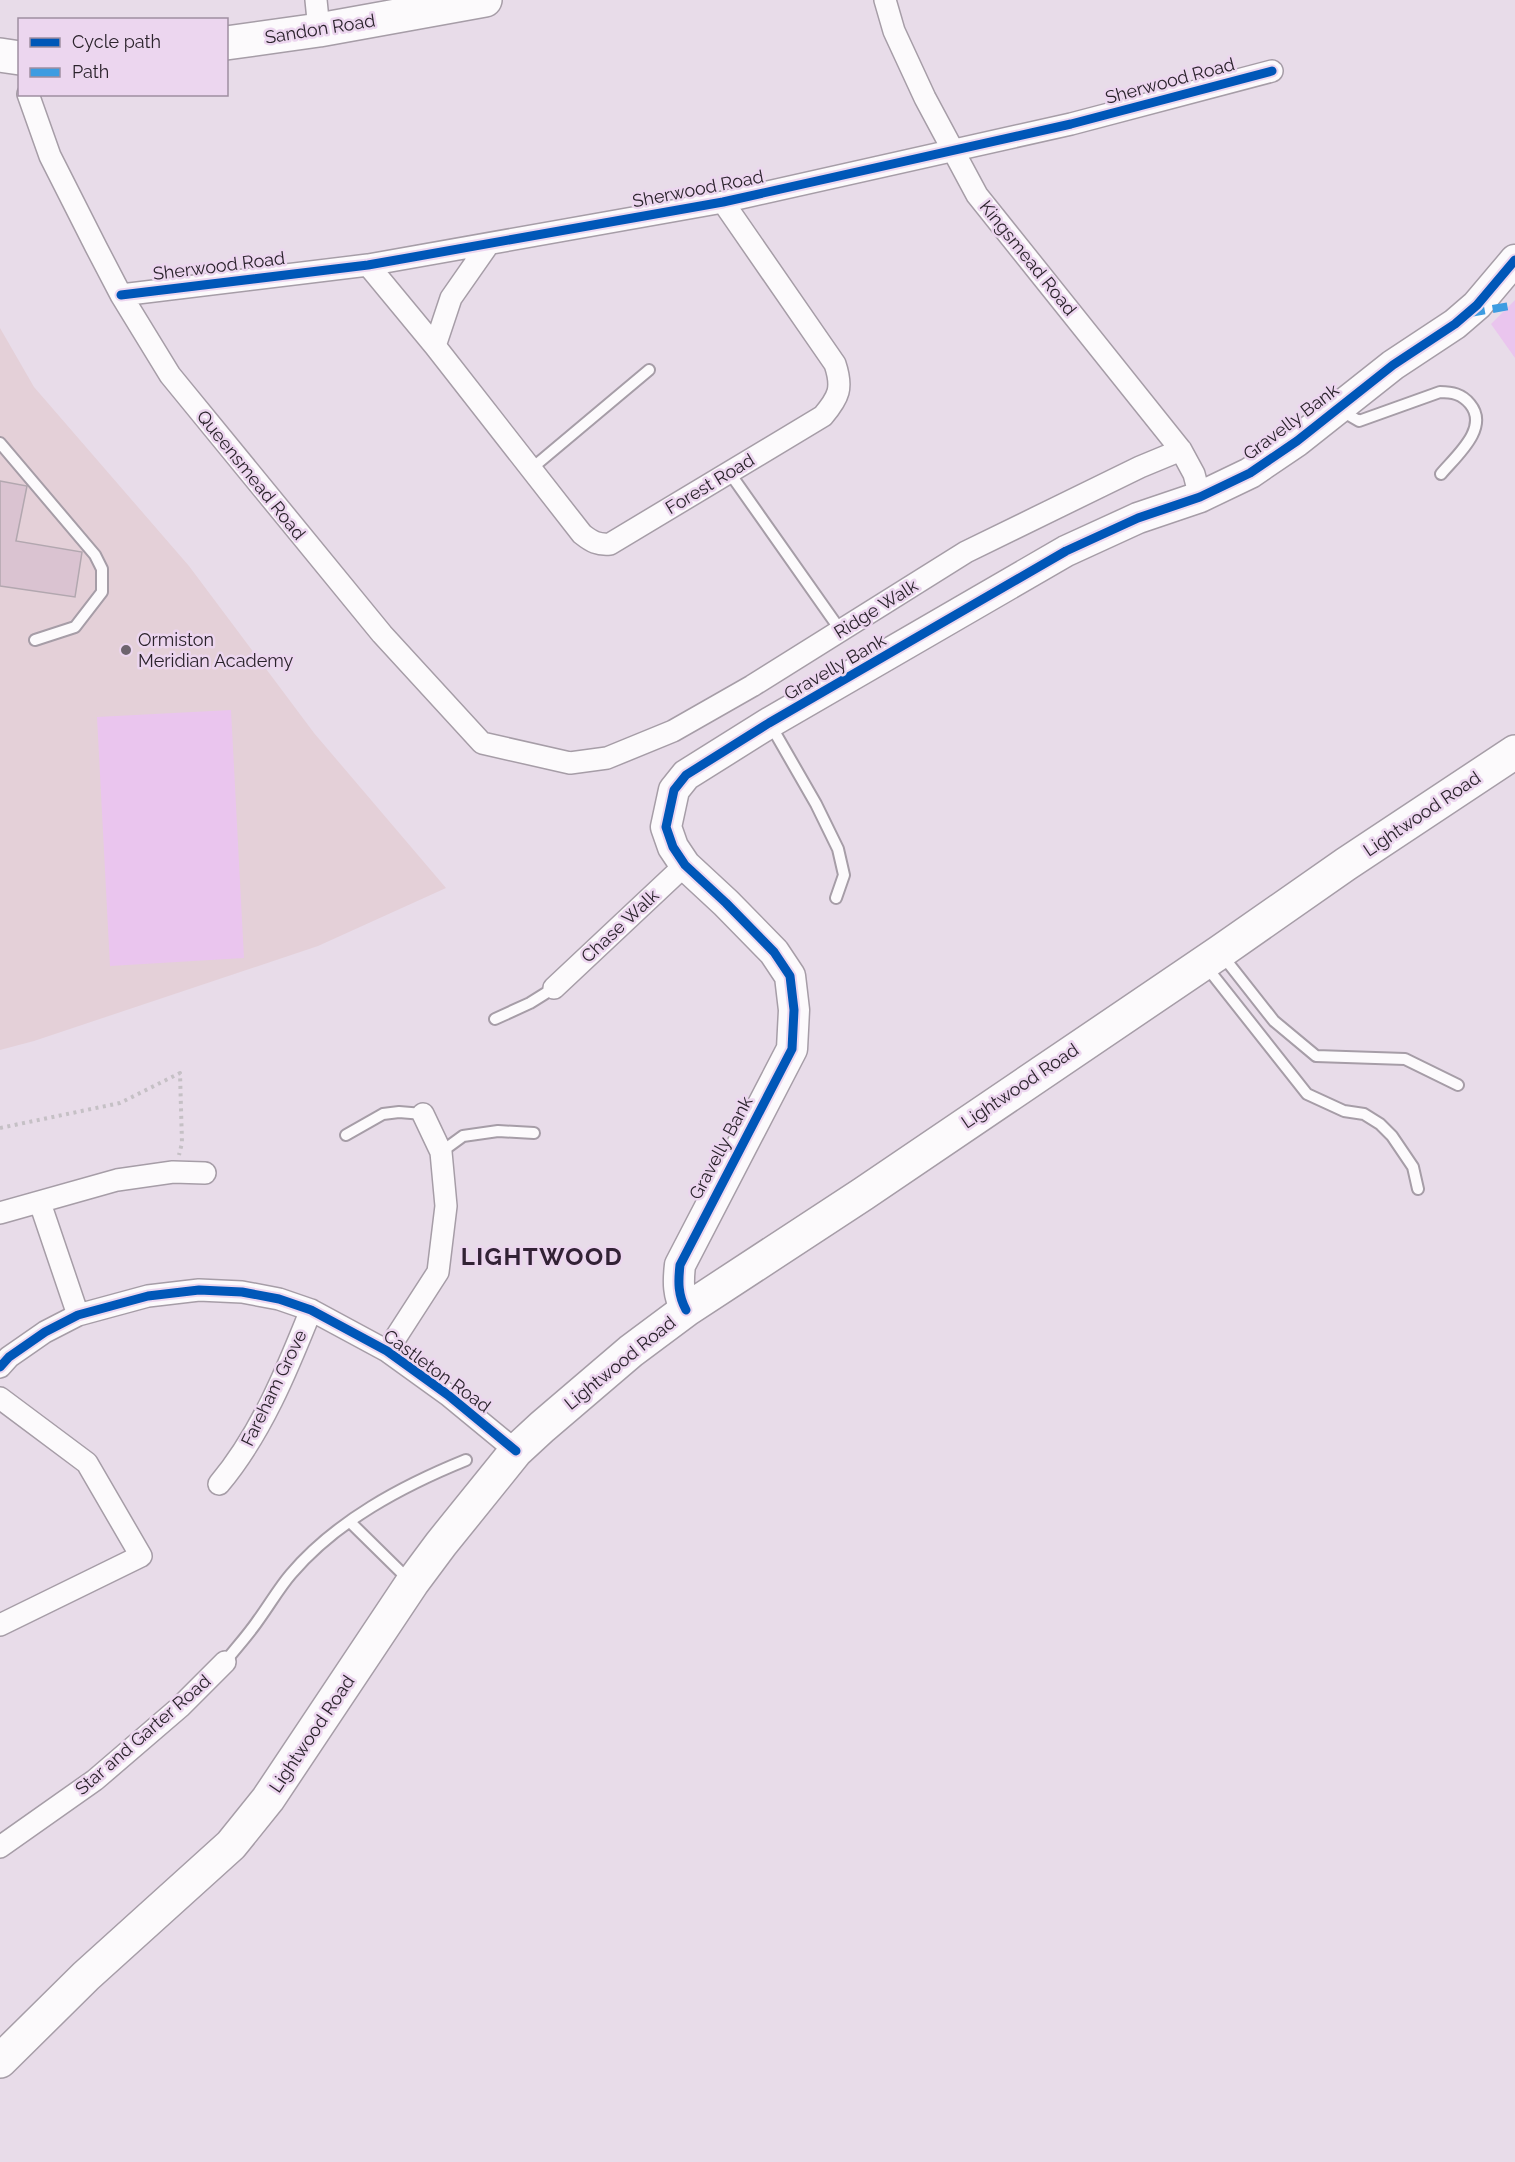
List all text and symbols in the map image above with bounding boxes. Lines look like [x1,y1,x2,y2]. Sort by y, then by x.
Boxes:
street label: Sandon Road [263,9,377,48]
legend [18,18,228,96]
text: Cycle path [72,31,161,52]
street label: Sherwood Road [1103,53,1237,108]
text: Path [72,61,109,82]
street label: Sherwood Road [631,166,765,212]
street label: Kingsmead Road [976,196,1081,319]
street label: Sherwood Road [152,247,286,284]
street label: Gravelly Bank [1239,379,1343,464]
street label: Queensmead Road [193,406,310,544]
street label: Forest Road [662,449,758,518]
street label: Ridge Walk [830,574,922,643]
place label: Ormiston Meridian Academy [138,629,294,671]
street label: Gravelly Bank [780,629,890,704]
marker: Ormiston Meridian Academy [119,643,133,657]
street label: Lightwood Road [1359,767,1484,861]
street label: Chase Walk [577,884,663,967]
street label: Lightwood Road [957,1039,1082,1133]
street label: Gravelly Bank [685,1092,757,1203]
district label: LIGHTWOOD [461,1242,623,1271]
street label: Lightwood Road [560,1311,679,1414]
street label: Castleton Road [380,1325,495,1416]
street label: Fareham Grove [236,1326,311,1449]
street label: Star and Garter Road [71,1670,215,1799]
street label: Lightwood Road [265,1671,359,1796]

